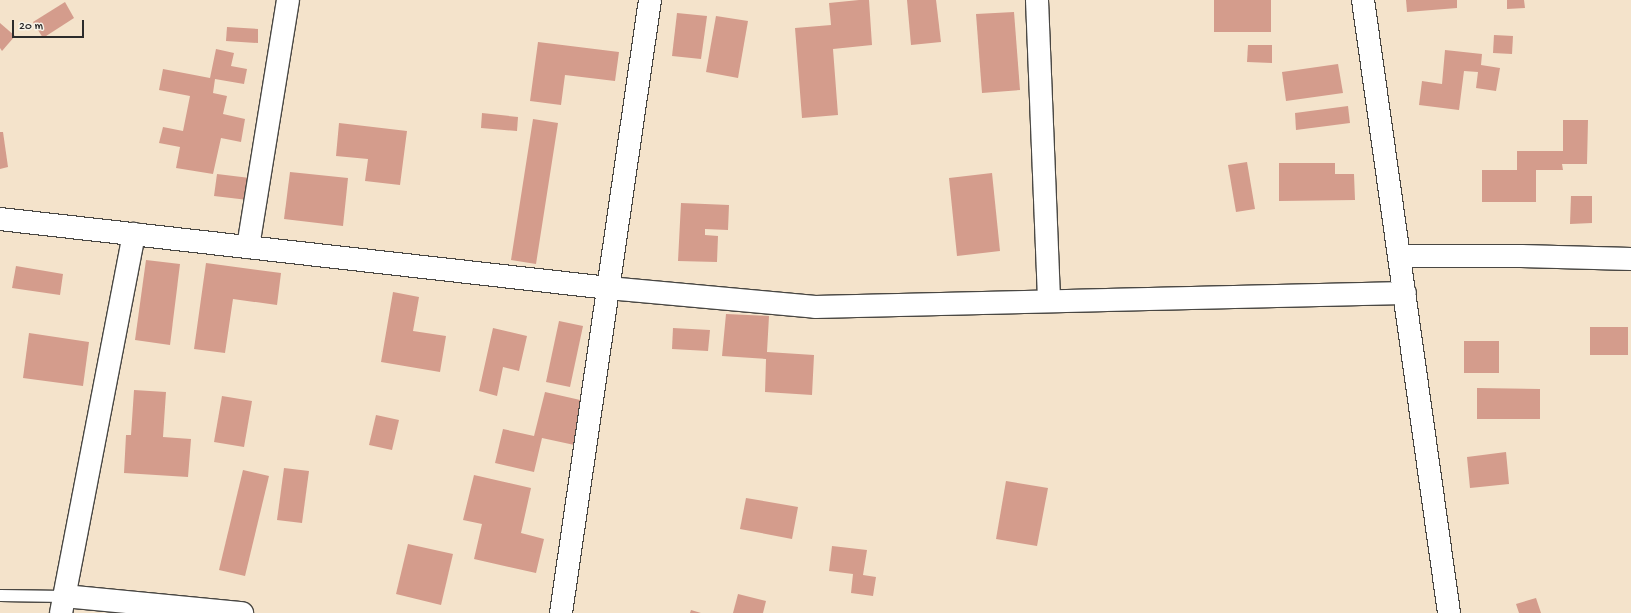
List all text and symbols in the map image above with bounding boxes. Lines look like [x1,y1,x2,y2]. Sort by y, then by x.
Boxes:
scale bar [14,12,86,38]
text: 20 m [19,20,43,34]

